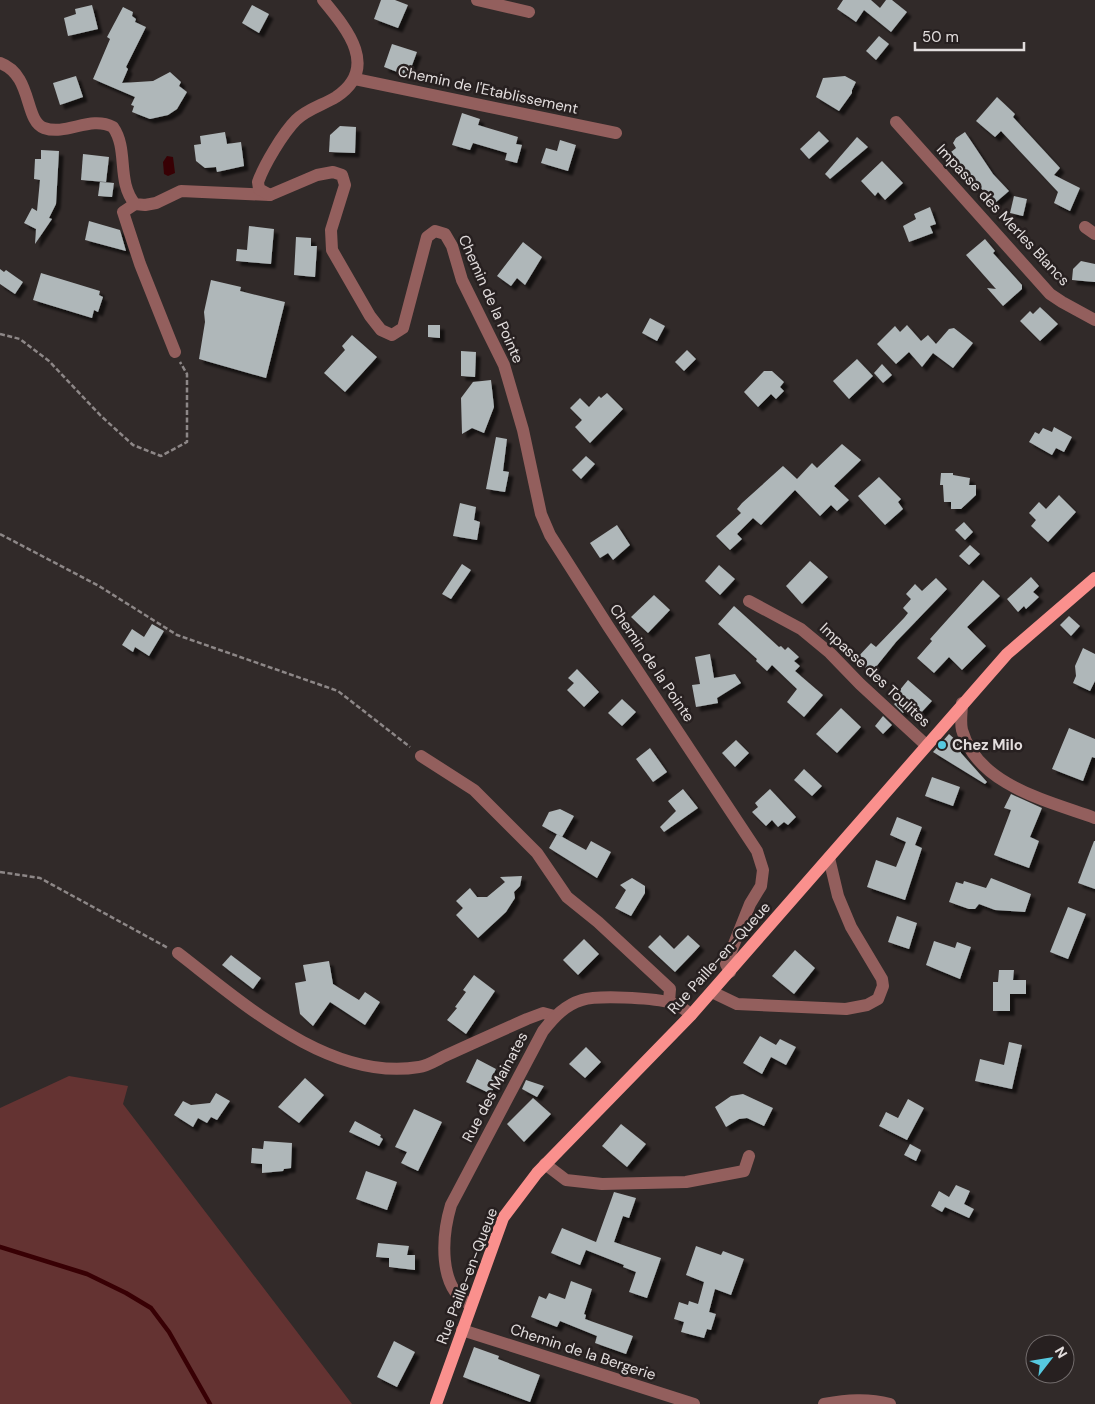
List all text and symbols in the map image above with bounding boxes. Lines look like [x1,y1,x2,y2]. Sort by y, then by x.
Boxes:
scale bar [915,20,1024,52]
text: 50 m [922,27,959,47]
street label: Chemin de l'Etablissement [396,61,580,119]
street label: Impasse des Merles Blancs [932,140,1074,290]
street label: Chemin de la Pointe [454,232,528,366]
street label: Chemin de la Pointe [605,600,699,726]
street label: Impasse des Toulites [815,618,935,732]
place label: Chez Milo [952,735,1023,755]
marker: Chez Milo [936,739,948,751]
street label: Rue Paille-en-Queue [663,898,775,1018]
street label: Rue des Mainates [458,1028,532,1146]
street label: Rue Paille-en-Queue [432,1205,502,1347]
street label: Chemin de la Bergerie [508,1319,658,1385]
north arrow [1025,1334,1075,1384]
text: N [1051,1343,1071,1361]

